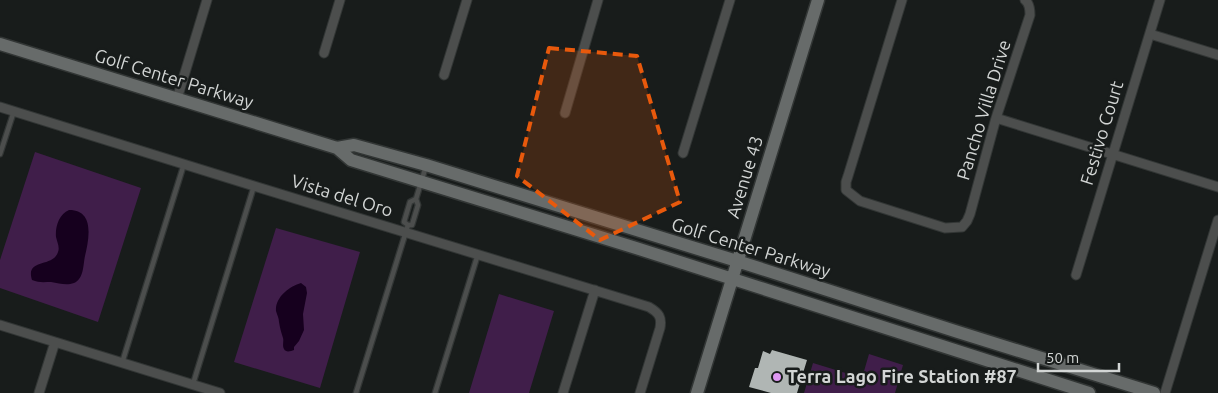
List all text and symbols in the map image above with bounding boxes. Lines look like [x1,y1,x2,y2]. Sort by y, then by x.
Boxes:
street label: Pancho Villa Drive [952,37,1014,182]
street label: Golf Center Parkway [92,44,256,112]
street label: Festivo Court [1076,78,1126,187]
street label: Avenue 43 [722,133,766,220]
street label: Vista del Oro [289,170,396,220]
street label: Golf Center Parkway [669,213,833,281]
scale bar [1038,340,1119,372]
text: 50 m [1046,349,1079,366]
place label: Terra Lago Fire Station #87 [787,366,1017,386]
marker: Terra Lago Fire Station #87 [771,371,783,383]

